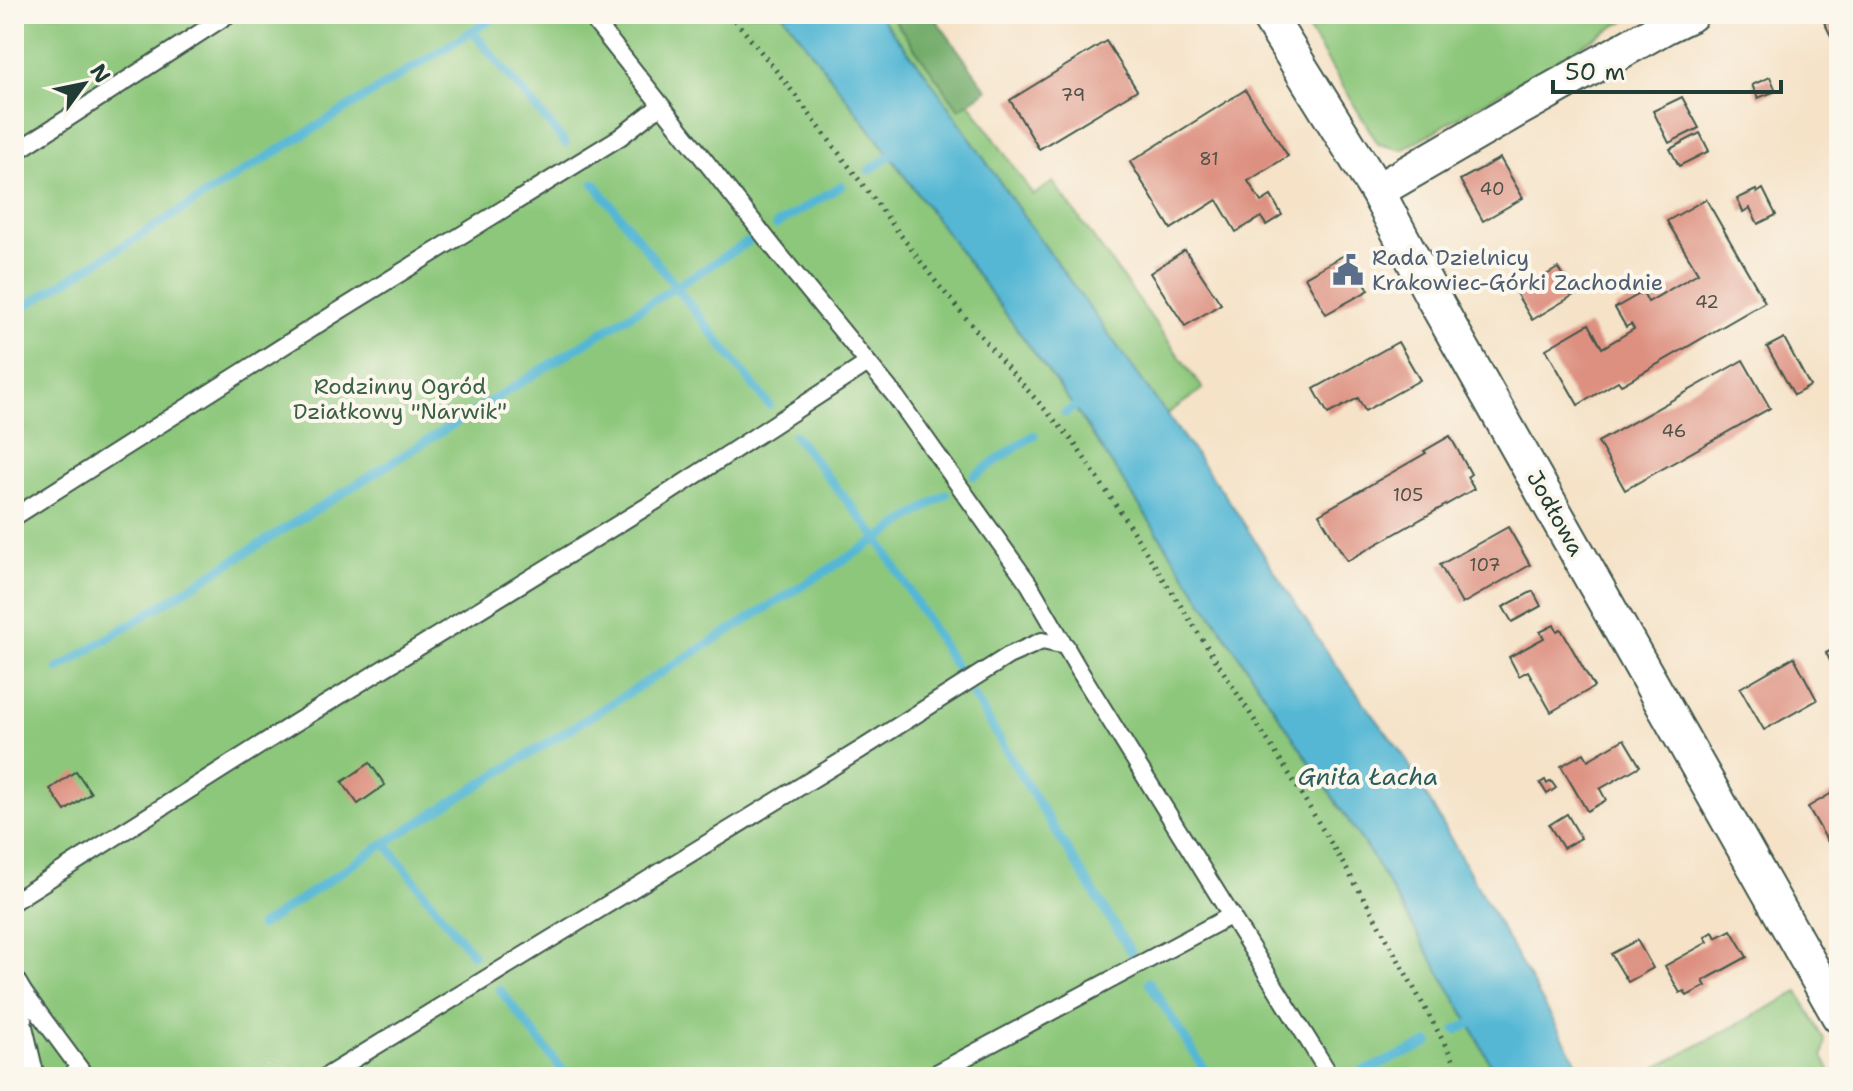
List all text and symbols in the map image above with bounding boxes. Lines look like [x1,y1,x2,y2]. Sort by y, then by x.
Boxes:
north arrow [44,44,124,124]
scale bar [1553,44,1781,94]
text: 50 m [1565,56,1625,88]
text: N [83,58,117,89]
house number: 79 [1061,83,1085,107]
house number: 81 [1199,147,1219,171]
house number: 40 [1479,177,1505,201]
place label: Rada Dzielnicy Krakowiec-Górki Zachodnie [1372,243,1663,297]
public building icon: Rada Dzielnicy Krakowiec-Górki Zachodnie [1331,253,1365,287]
house number: 42 [1695,290,1719,314]
park label: Rodzinny Ogród Działkowy "Narwik" [293,372,507,426]
house number: 46 [1662,419,1686,443]
street label: Jodłowa [1520,465,1591,561]
house number: 105 [1393,483,1423,507]
house number: 107 [1469,553,1501,577]
water label: Gniła Łacha [1298,761,1438,793]

